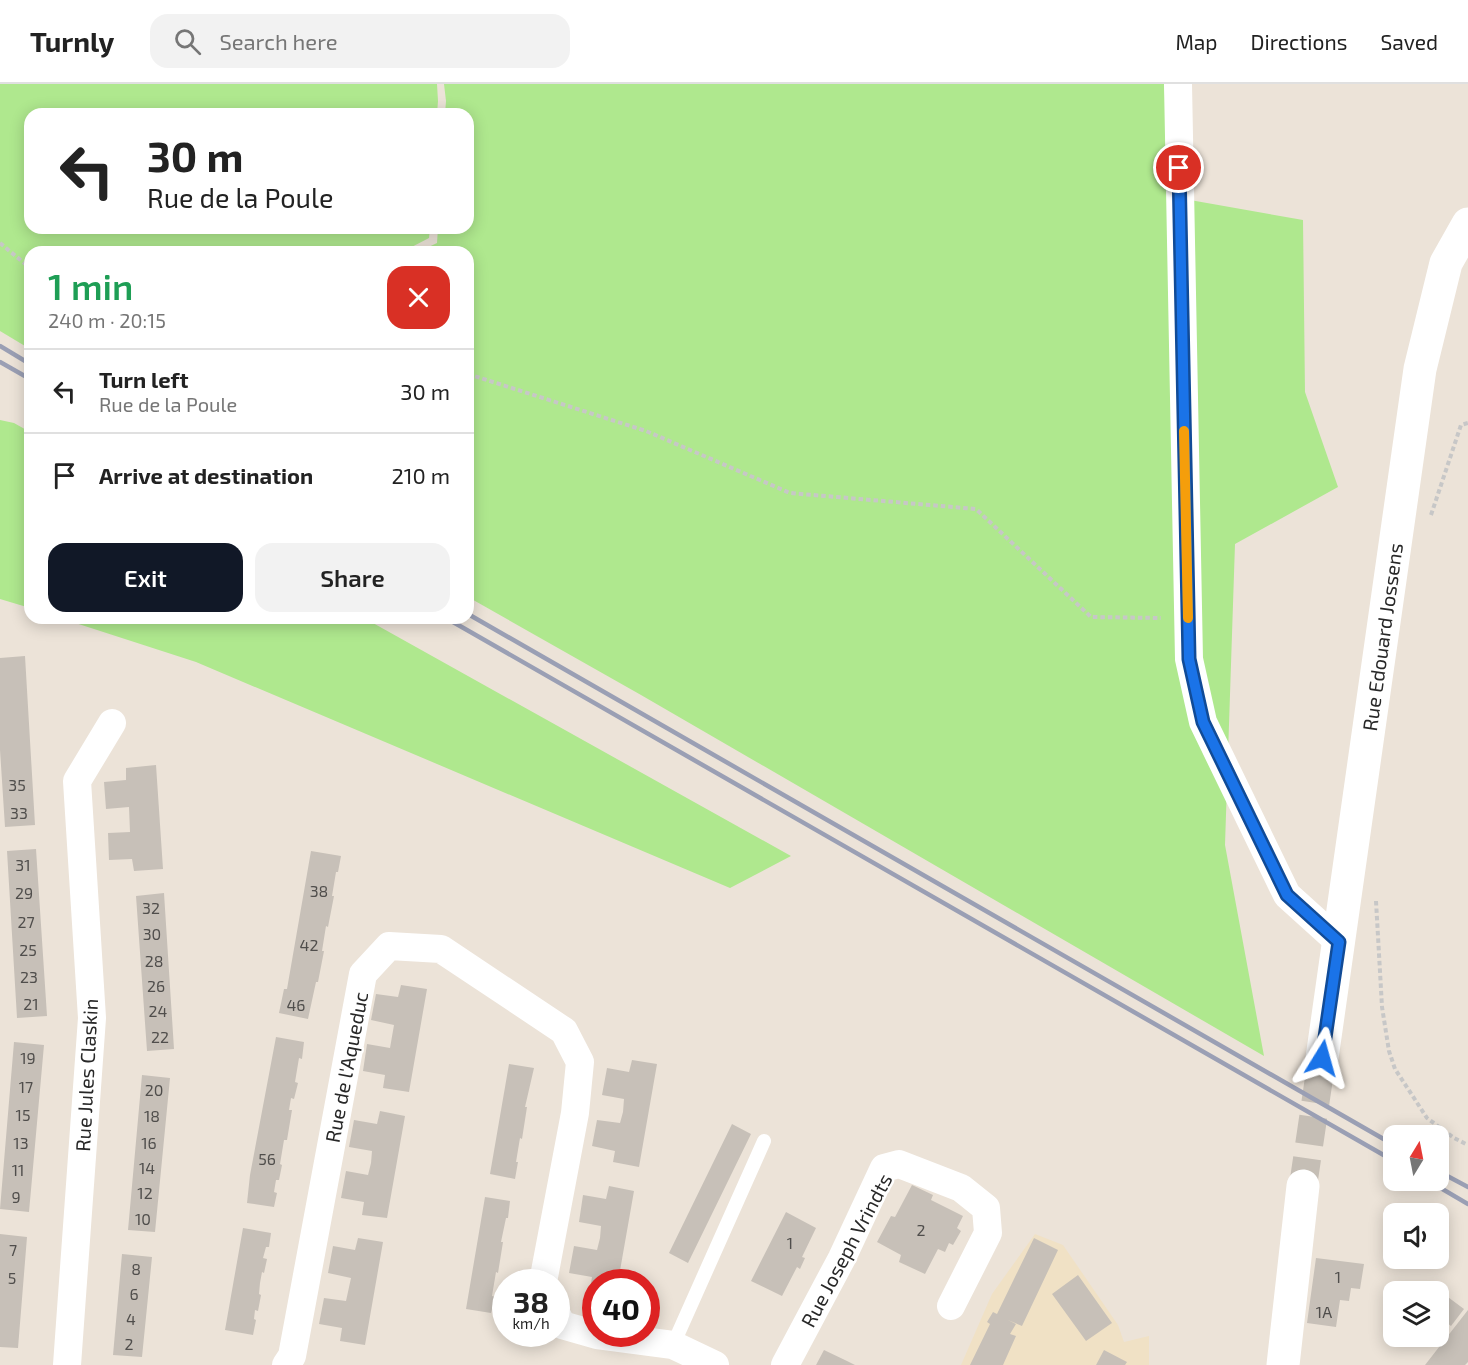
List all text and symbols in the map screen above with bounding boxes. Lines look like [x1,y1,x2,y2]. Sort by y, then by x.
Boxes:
search box [150,14,570,68]
text: Turnly [30,24,114,58]
icon: search [171,25,204,58]
text: Search here [219,28,338,54]
text: Map [1175,29,1218,54]
text: Directions [1251,29,1347,54]
text: Saved [1380,29,1438,54]
text: 30 m [147,130,243,180]
icon: left [48,132,126,210]
pin [1153,142,1204,193]
icon: arrive [1162,151,1195,184]
text: Rue de la Poule [147,181,333,213]
text: 1 min [48,264,133,307]
button: close [387,266,450,329]
text: 240 m · 20:15 [48,308,166,332]
text: Turn left [99,366,188,392]
icon: left [48,375,81,408]
text: 30 m [400,378,450,404]
text: Rue de la Poule [99,392,237,416]
icon: arrive [48,459,81,492]
text: Arrive at destination [99,462,313,488]
text: 210 m [391,462,450,488]
street label: Rue Edouard Jossens [1357,541,1407,733]
button: Exit [48,543,243,612]
button: Share [255,543,450,612]
house number: 35 [8,775,26,794]
house number: 33 [10,803,28,822]
house number: 31 [15,855,31,874]
house number: 38 [310,881,328,900]
house number: 29 [15,883,33,902]
house number: 32 [142,898,160,917]
house number: 27 [17,912,35,931]
house number: 30 [143,924,161,943]
house number: 42 [300,935,318,954]
house number: 25 [19,940,37,959]
house number: 28 [145,951,163,970]
house number: 23 [20,967,38,986]
house number: 26 [147,976,165,995]
street label: Rue de l'Aqueduc [320,989,372,1144]
house number: 21 [23,994,39,1013]
house number: 46 [287,995,306,1014]
street label: Rue Jules Claskin [70,998,102,1152]
house number: 24 [149,1001,168,1020]
position arrow [1290,1026,1354,1090]
house number: 22 [151,1027,169,1046]
house number: 19 [20,1048,36,1067]
house number: 17 [19,1077,33,1096]
house number: 20 [145,1080,163,1099]
house number: 15 [16,1105,30,1124]
house number: 18 [144,1106,160,1125]
north arrow [1383,1125,1449,1191]
map controls [1383,1125,1449,1347]
house number: 13 [13,1133,29,1152]
house number: 16 [141,1133,157,1152]
house number: 56 [258,1149,276,1168]
house number: 14 [139,1158,155,1177]
house number: 11 [12,1160,24,1179]
street label: Rue Joseph Vrindts [795,1169,897,1331]
house number: 12 [137,1183,153,1202]
house number: 9 [11,1187,21,1206]
button: sound [1383,1203,1449,1269]
house number: 10 [135,1209,151,1228]
house number: 2 [917,1220,926,1239]
house number: 1 [787,1233,793,1252]
house number: 7 [9,1240,17,1259]
house number: 8 [131,1259,141,1278]
house number: 1 [1335,1267,1341,1286]
house number: 5 [8,1268,16,1287]
speed limit sign: 40 [582,1269,660,1347]
button: layers [1383,1281,1449,1347]
text: 38 [513,1283,549,1319]
house number: 6 [129,1284,139,1303]
house number: 1A [1316,1302,1332,1321]
house number: 4 [126,1309,136,1328]
text: km/h [512,1314,550,1332]
house number: 2 [125,1334,134,1353]

